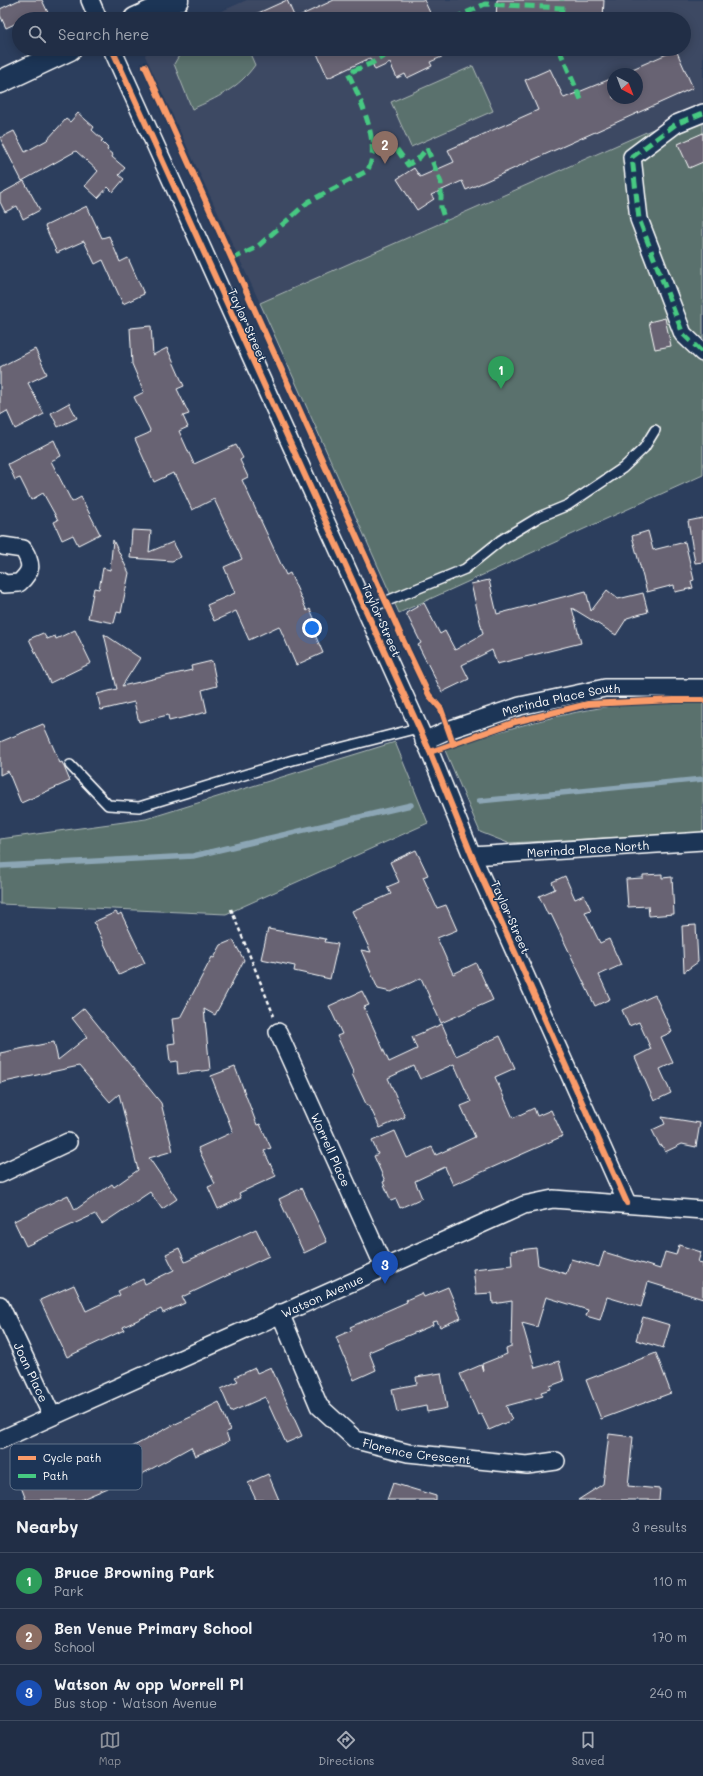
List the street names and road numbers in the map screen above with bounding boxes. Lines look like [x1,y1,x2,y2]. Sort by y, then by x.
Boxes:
street label: Taylor Street [225,286,271,364]
street label: Taylor Street [359,581,405,659]
street label: Merinda Place South [500,679,621,720]
street label: Merinda Place North [526,837,650,860]
street label: Taylor Street [488,878,534,956]
street label: Worrell Place [307,1110,355,1189]
street label: Watson Avenue [279,1270,366,1321]
street label: Joan Place [11,1340,52,1404]
street label: Florence Crescent [361,1434,472,1467]

